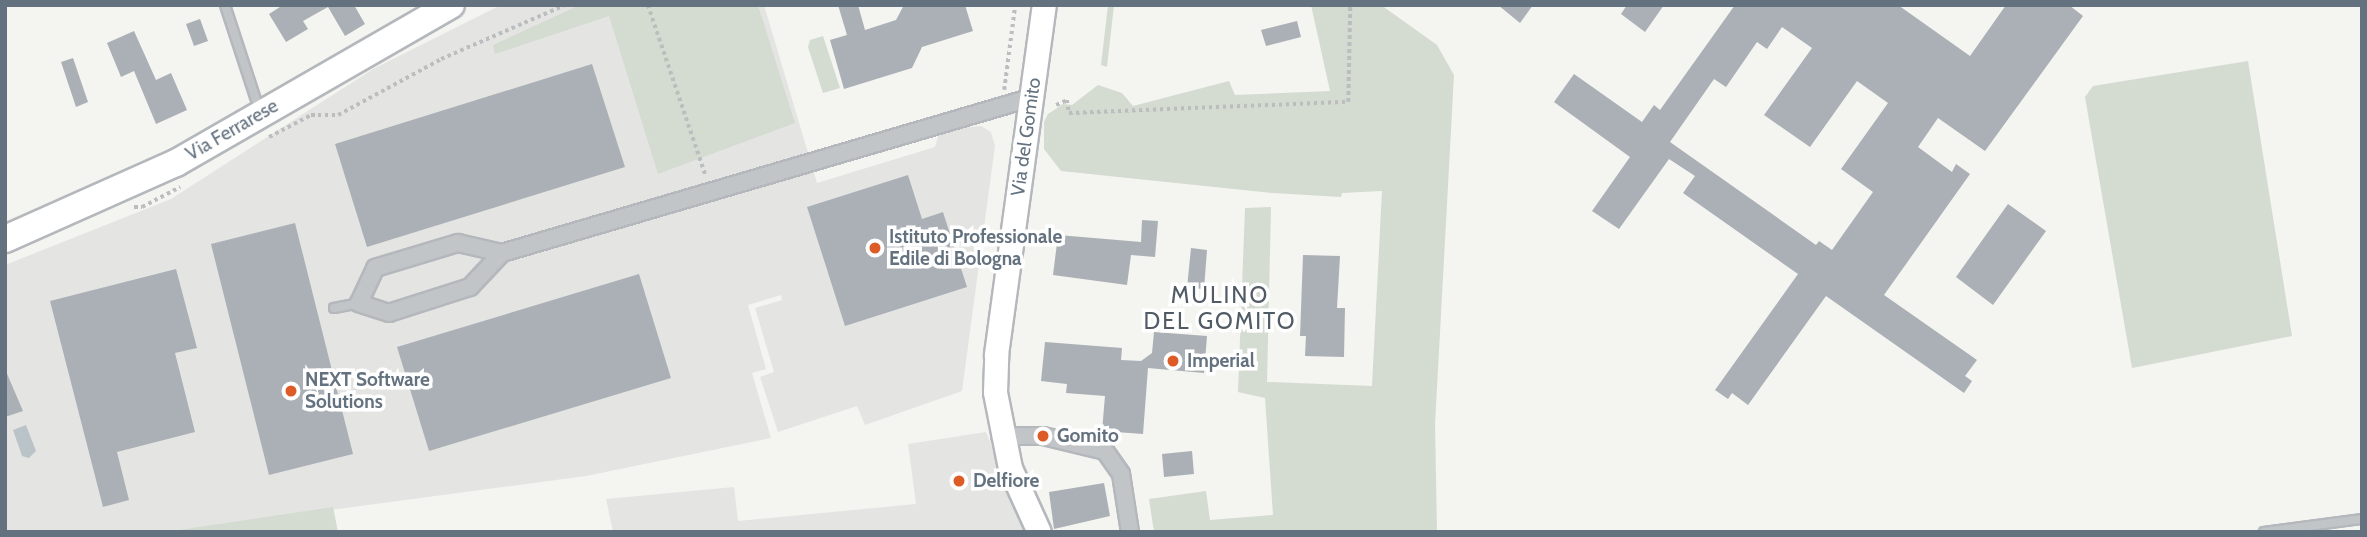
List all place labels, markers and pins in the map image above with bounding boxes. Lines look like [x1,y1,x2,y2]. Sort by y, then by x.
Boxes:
place label: Istituto Professionale Edile di Bologna [889,226,1062,270]
marker: Istituto Professionale Edile di Bologna [867,240,883,256]
place label: Imperial [1187,350,1255,372]
marker: Imperial [1165,353,1181,369]
place label: NEXT Software Solutions [305,369,430,413]
marker: NEXT Software Solutions [283,383,299,399]
place label: Gomito [1057,425,1119,447]
marker: Gomito [1035,428,1051,444]
place label: Delfiore [973,470,1039,492]
marker: Delfiore [951,473,967,489]

